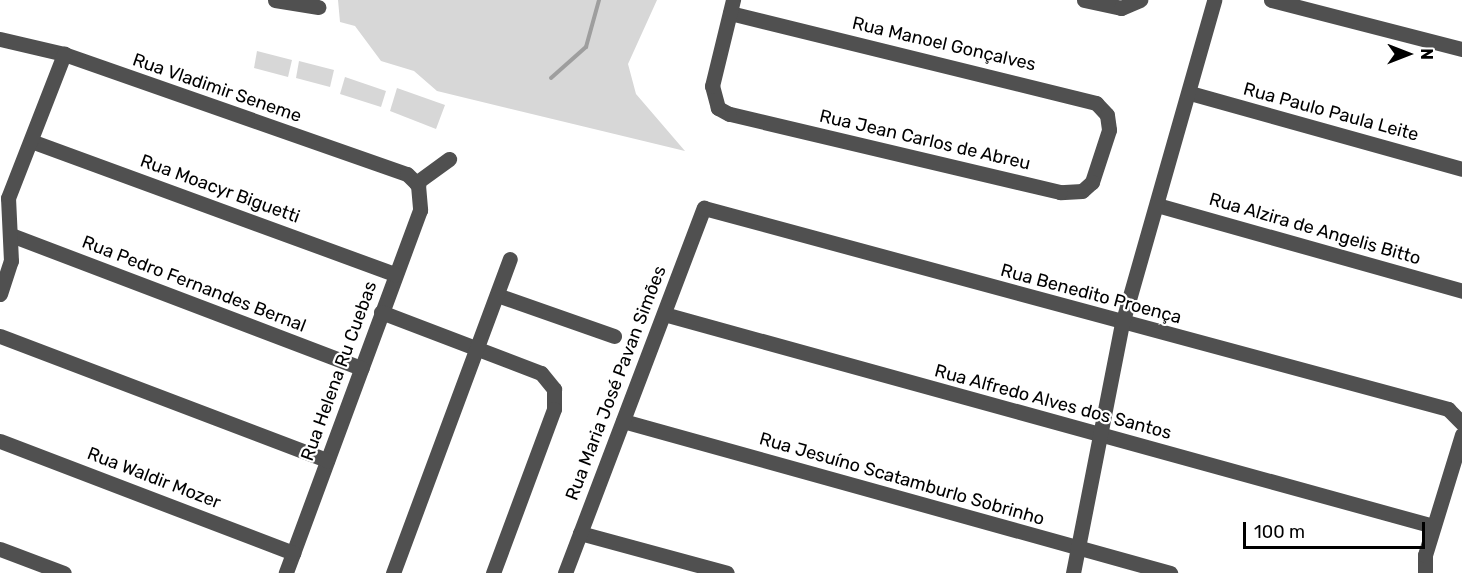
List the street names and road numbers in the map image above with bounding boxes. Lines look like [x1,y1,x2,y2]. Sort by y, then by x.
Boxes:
street label: Rua Manoel Gonçalves [850,12,1038,76]
street label: Rua Vladimir Seneme [129,49,305,127]
street label: Rua Paulo Paula Leite [1241,78,1421,146]
street label: Rua Jean Carlos de Abreu [817,105,1033,175]
street label: Rua Moacyr Biguetti [137,150,303,228]
street label: Rua Alzira de Angelis Bitto [1206,188,1424,270]
street label: Rua Pedro Fernandes Bernal [79,231,309,337]
street label: Rua Benedito Proença [998,259,1184,329]
street label: Rua Maria José Pavan Simões [561,263,671,503]
street label: Rua Helena Ru Cuebas [296,278,382,464]
street label: Rua Alfredo Alves dos Santos [932,360,1174,444]
street label: Rua Jesuíno Scatamburlo Sobrinho [757,428,1047,530]
street label: Rua Waldir Mozer [84,442,224,514]

